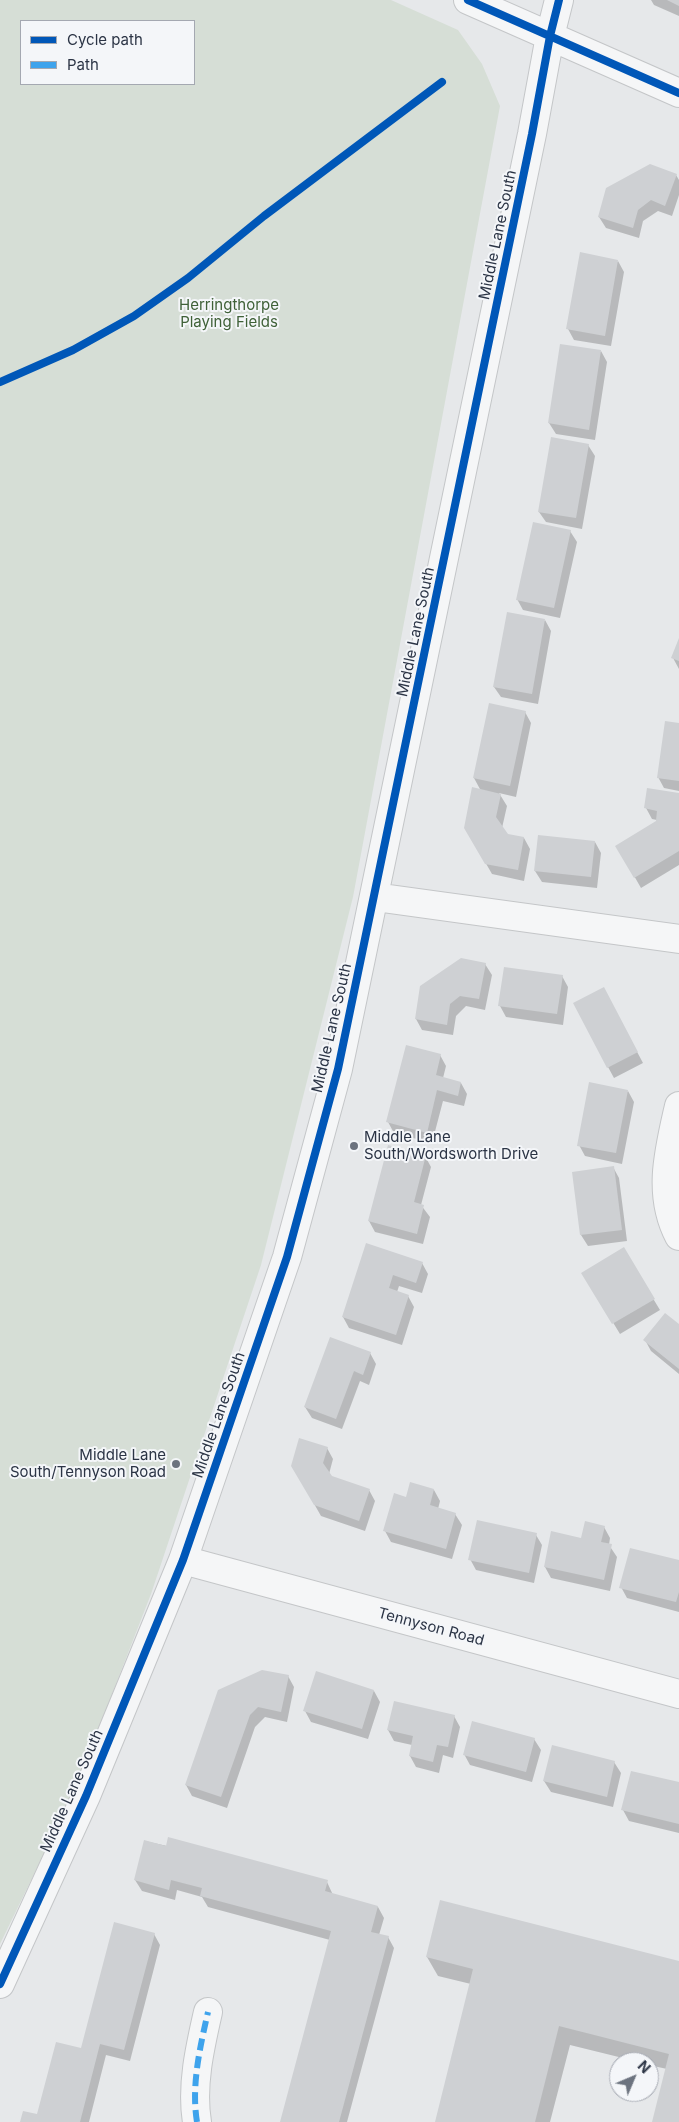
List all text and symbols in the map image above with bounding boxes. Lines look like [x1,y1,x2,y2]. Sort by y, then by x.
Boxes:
legend [20,20,195,85]
text: Cycle path [67,30,143,49]
text: Path [67,55,99,74]
street label: Middle Lane South [475,169,521,301]
park label: Herringthorpe Playing Fields [179,296,279,331]
street label: Middle Lane South [393,566,439,698]
street label: Middle Lane South [308,962,356,1094]
place label: Middle Lane South/Wordsworth Drive [364,1128,538,1163]
marker: Middle Lane South/Wordsworth Drive [348,1140,360,1152]
street label: Middle Lane South [189,1350,249,1480]
place label: Middle Lane South/Tennyson Road [10,1446,166,1481]
marker: Middle Lane South/Tennyson Road [170,1458,182,1470]
street label: Tennyson Road [376,1604,486,1650]
street label: Middle Lane South [37,1727,107,1855]
north arrow [609,2052,659,2102]
text: N [634,2057,654,2077]

